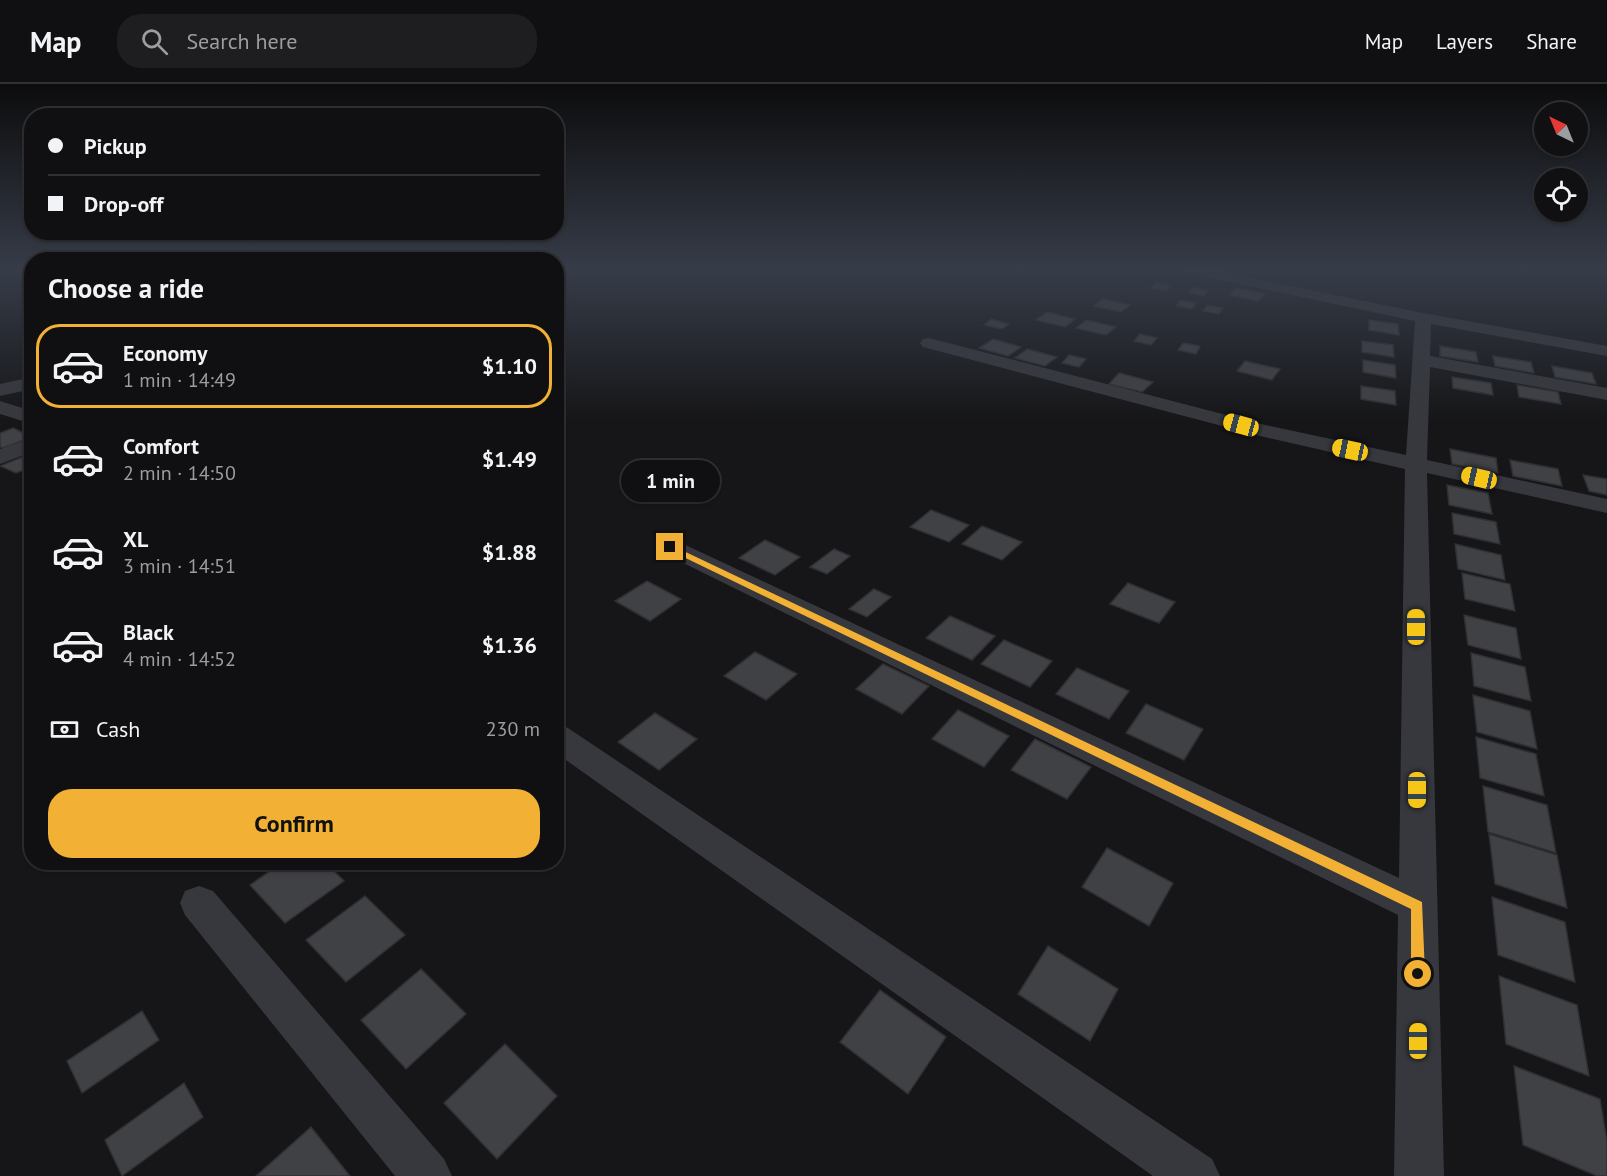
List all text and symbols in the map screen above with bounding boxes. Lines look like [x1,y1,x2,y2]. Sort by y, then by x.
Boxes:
search box [117,14,537,68]
text: Map [30,23,81,60]
icon: search [138,25,171,58]
text: Search here [186,27,297,55]
text: Map [1365,28,1403,55]
text: Layers [1436,28,1493,55]
text: Share [1526,28,1577,55]
north arrow [1534,102,1588,156]
map controls [1534,102,1588,222]
text: Pickup [84,132,147,160]
button: locate [1534,168,1588,222]
text: Drop-off [84,190,163,218]
text: Choose a ride [48,271,204,305]
icon: car [51,339,105,393]
text: Economy [123,339,207,367]
text: $1.10 [482,352,537,380]
text: 1 min · 14:49 [123,367,236,393]
car [1221,412,1261,438]
icon: car [51,432,105,486]
text: Comfort [123,432,199,460]
car [1331,437,1369,463]
text: $1.49 [482,445,537,473]
text: 2 min · 14:50 [123,460,236,486]
callout: 1 min [620,460,720,502]
car [1459,465,1499,491]
text: 1 min [646,468,695,494]
icon: car [51,525,105,579]
text: XL [123,525,148,553]
route end [656,533,683,560]
text: $1.88 [482,538,537,566]
text: 3 min · 14:51 [123,553,236,579]
car [1407,609,1425,645]
icon: car [51,618,105,672]
text: Black [123,618,174,646]
text: $1.36 [482,631,537,659]
text: 4 min · 14:52 [123,646,236,672]
icon: cash [48,713,81,746]
text: Cash [96,715,140,743]
text: 230 m [486,716,540,742]
car [1408,772,1426,808]
button: Confirm [48,789,540,858]
route start [1404,960,1431,987]
car [1409,1023,1427,1059]

